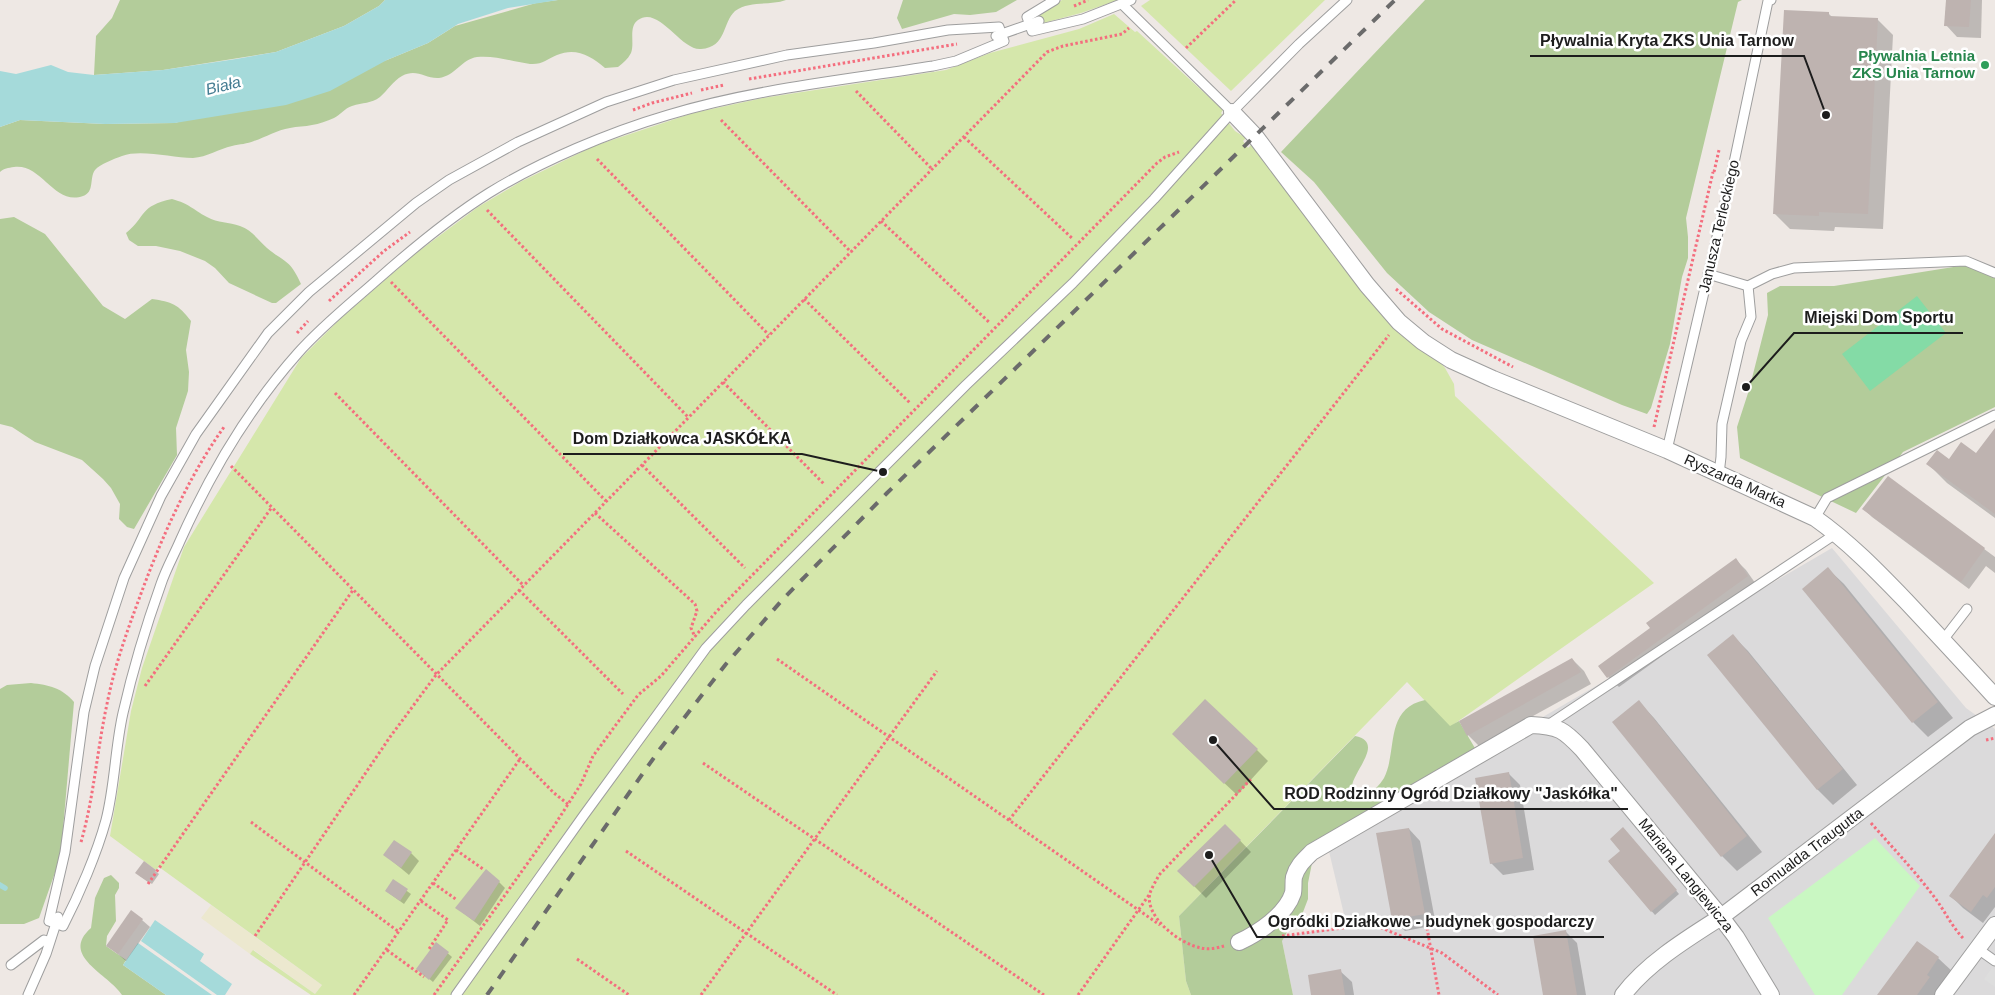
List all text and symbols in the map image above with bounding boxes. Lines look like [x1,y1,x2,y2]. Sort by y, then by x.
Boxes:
callout: Pływalnia Kryta ZKS Unia Tarnow [1530,25,1804,56]
text: Pływalnia Kryta ZKS Unia Tarnow [1540,32,1795,49]
place label: Pływalnia Letnia ZKS Unia Tarnow [1852,47,1976,81]
marker: Pływalnia Letnia ZKS Unia Tarnow [1979,59,1991,71]
water label: Biała [204,73,243,98]
street label: Janusza Terleckiego [1695,158,1742,294]
callout: Miejski Dom Sportu [1794,302,1963,333]
text: Miejski Dom Sportu [1804,309,1954,326]
callout: Dom Działkowca JASKÓŁKA [563,423,802,454]
text: Dom Działkowca JASKÓŁKA [573,429,792,447]
street label: Ryszarda Marka [1682,451,1789,511]
callout: ROD Rodzinny Ogród Działkowy "Jaskółka" [1274,778,1628,809]
text: ROD Rodzinny Ogród Działkowy "Jaskółka" [1284,785,1618,802]
street label: Romualda Traugutta [1747,804,1867,899]
street label: Mariana Langiewicza [1635,815,1738,935]
callout: Ogródki Działkowe - budynek gospodarczy [1257,906,1604,937]
text: Ogródki Działkowe - budynek gospodarczy [1268,913,1594,930]

